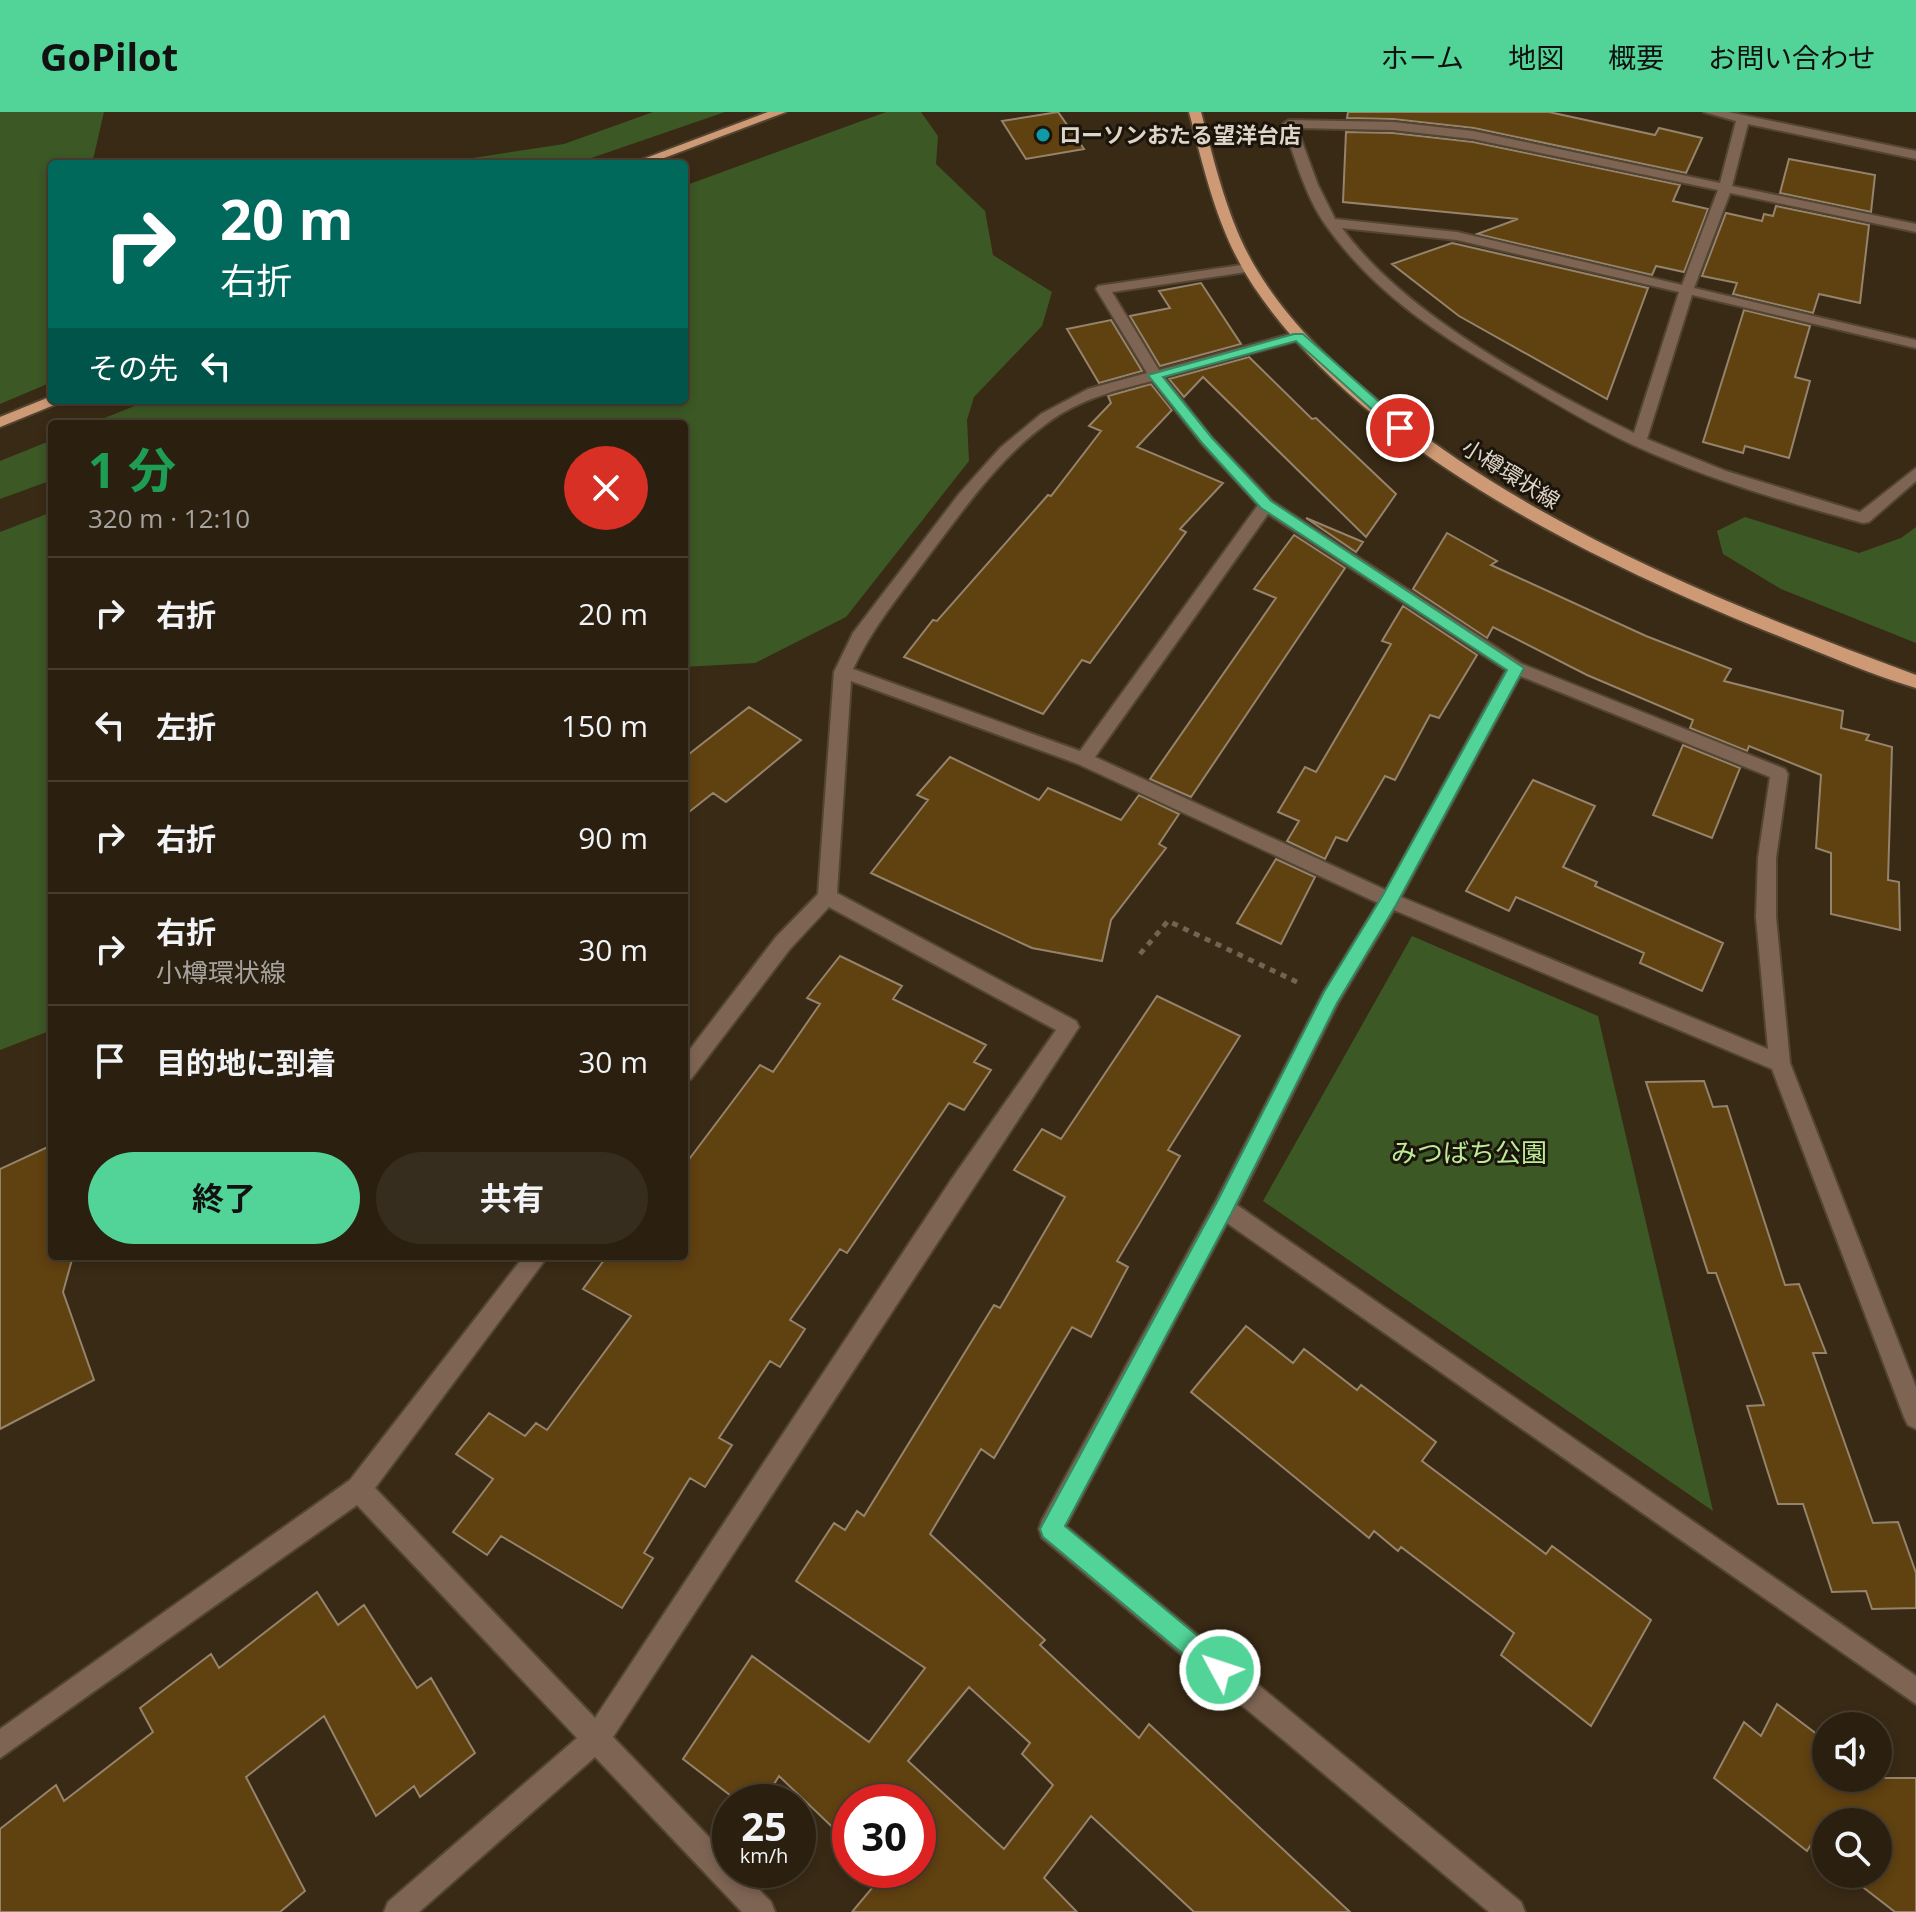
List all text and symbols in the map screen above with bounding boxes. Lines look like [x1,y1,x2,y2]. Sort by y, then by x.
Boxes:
text: GoPilot [40,30,178,82]
text: ホーム [1381,38,1464,76]
text: 地図 [1508,38,1564,76]
text: 概要 [1608,38,1664,76]
text: お問い合わせ [1708,38,1876,76]
place label: ローソンおたる望洋台店 [1059,119,1301,149]
marker: ローソンおたる望洋台店 [1034,126,1052,144]
text: 20 m [220,180,354,256]
icon: right [88,192,192,296]
text: 右折 [220,256,292,305]
icon: left [194,344,238,388]
text: その先 [88,347,178,388]
pin [1366,394,1434,462]
icon: arrive [1378,406,1422,450]
street label: 小樽環状線 [1457,431,1566,515]
text: 1 分 [88,437,176,502]
button: close [564,446,648,530]
text: 320 m · 12:10 [88,500,250,536]
icon: right [88,591,132,635]
text: 20 m [578,593,648,634]
text: 右折 [156,594,216,635]
icon: left [88,703,132,747]
text: 150 m [561,705,648,746]
text: 左折 [156,706,216,747]
icon: right [88,815,132,859]
text: 90 m [578,817,648,858]
text: 右折 [156,818,216,859]
text: 右折 [156,911,216,952]
icon: right [88,927,132,971]
text: 30 m [578,929,648,970]
text: 小樽環状線 [156,954,286,990]
icon: arrive [88,1039,132,1083]
text: 30 m [578,1041,648,1082]
text: 目的地に到着 [156,1042,336,1083]
park label: みつばち公園 [1391,1134,1547,1170]
button: 終了 [88,1152,360,1244]
button: 共有 [376,1152,648,1244]
position arrow [1178,1628,1262,1712]
map controls [1812,1712,1892,1888]
button: sound [1812,1712,1892,1792]
speed limit sign: 30 [832,1784,936,1888]
text: 25 [741,1798,787,1853]
button: search [1812,1808,1892,1888]
text: km/h [740,1842,788,1869]

